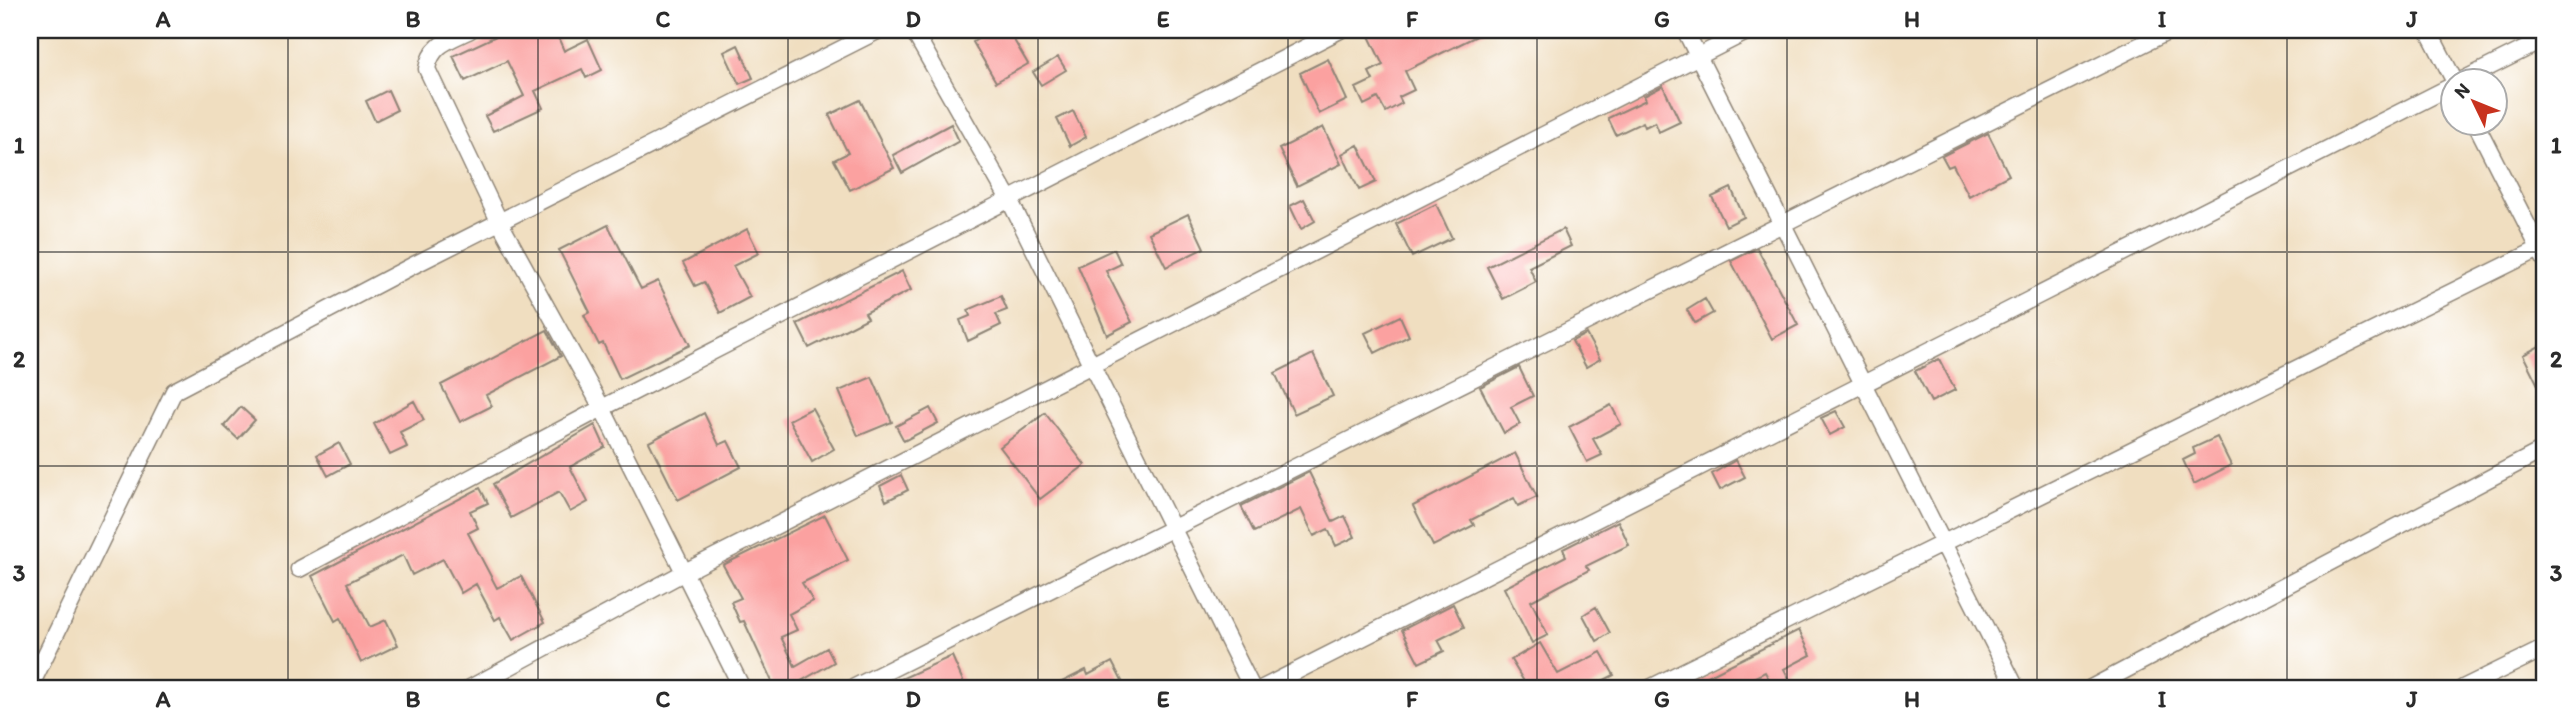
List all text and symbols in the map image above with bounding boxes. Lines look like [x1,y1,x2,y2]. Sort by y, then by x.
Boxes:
text: A [155,5,171,33]
text: B [406,5,421,33]
text: C [656,5,671,33]
text: D [905,5,921,33]
text: E [1157,5,1170,33]
text: F [1406,5,1419,33]
text: G [1654,5,1670,33]
text: H [1904,5,1920,33]
text: I [2158,5,2167,33]
text: J [2405,5,2418,33]
north arrow [2438,66,2508,136]
text: N [2449,78,2475,103]
text: 1 [14,131,25,159]
text: 1 [2551,131,2562,159]
text: 2 [13,345,26,373]
text: 2 [2550,345,2563,373]
text: 3 [13,559,26,587]
text: 3 [2550,559,2563,587]
text: A [155,685,171,713]
text: B [406,685,421,713]
text: C [656,685,671,713]
text: D [905,685,921,713]
text: E [1157,685,1170,713]
text: F [1406,685,1419,713]
text: G [1654,685,1670,713]
text: H [1904,685,1920,713]
text: I [2158,685,2167,713]
text: J [2405,685,2418,713]

